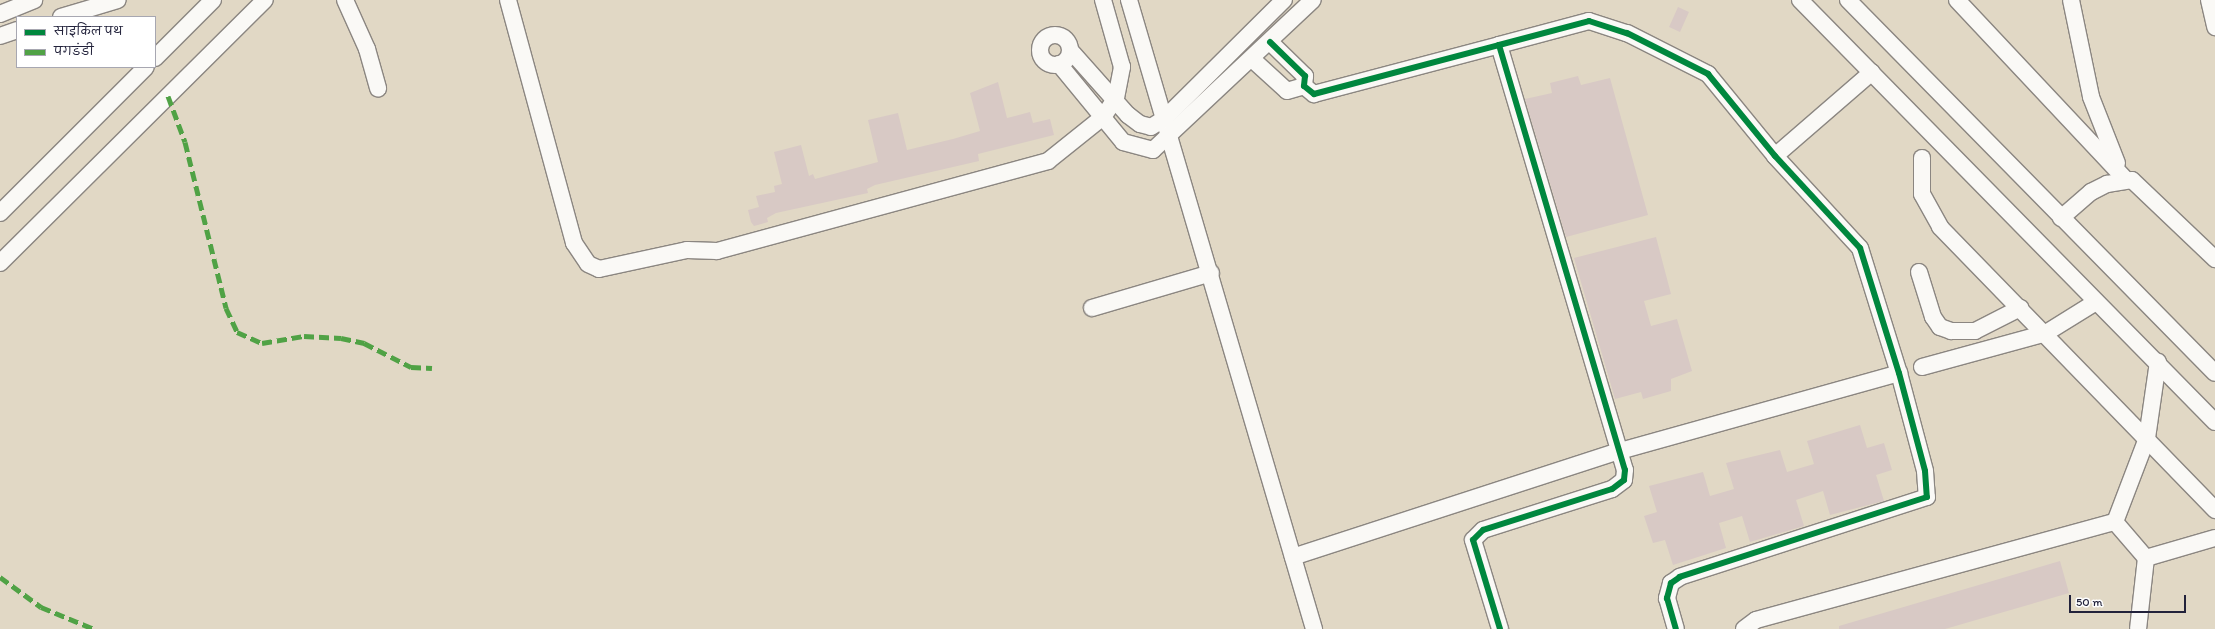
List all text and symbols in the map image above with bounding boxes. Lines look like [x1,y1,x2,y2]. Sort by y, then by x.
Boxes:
legend [16,16,156,68]
text: साइकिल पथ [54,24,123,38]
text: पगडंडी [54,44,94,58]
scale bar [2071,587,2188,613]
text: 50 m [2076,595,2102,609]

